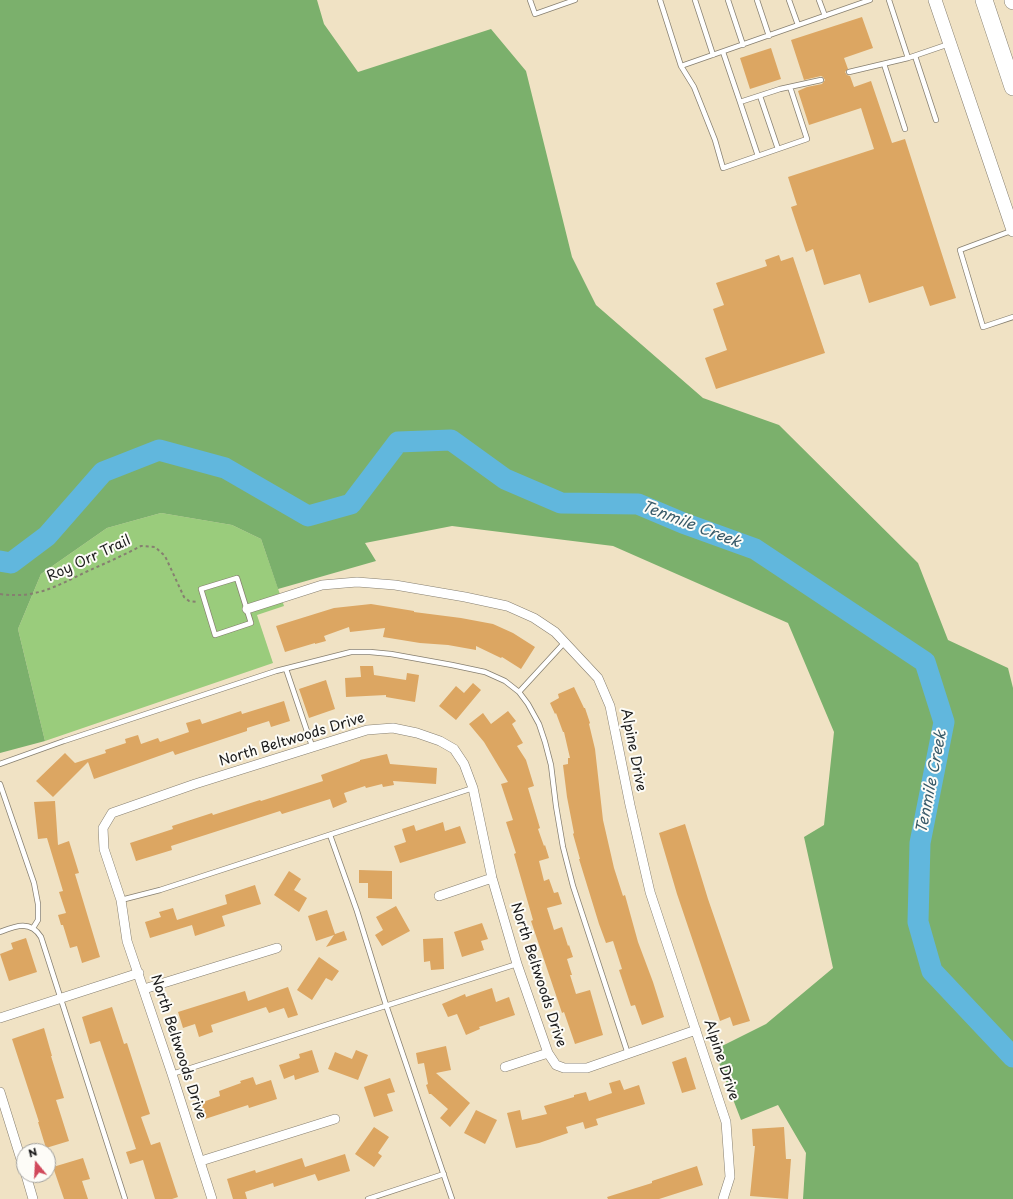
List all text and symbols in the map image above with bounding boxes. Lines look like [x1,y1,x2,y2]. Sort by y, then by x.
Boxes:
water label: Tenmile Creek [639,498,743,552]
street label: Roy Orr Trail [44,532,134,586]
street label: Alpine Drive [617,707,649,793]
street label: North Beltwoods Drive [217,710,367,770]
water label: Tenmile Creek [913,729,951,835]
street label: North Beltwoods Drive [507,901,569,1049]
street label: North Beltwoods Drive [147,973,209,1121]
street label: Alpine Drive [700,1017,742,1103]
north arrow [16,1143,56,1183]
text: N [26,1143,39,1161]

